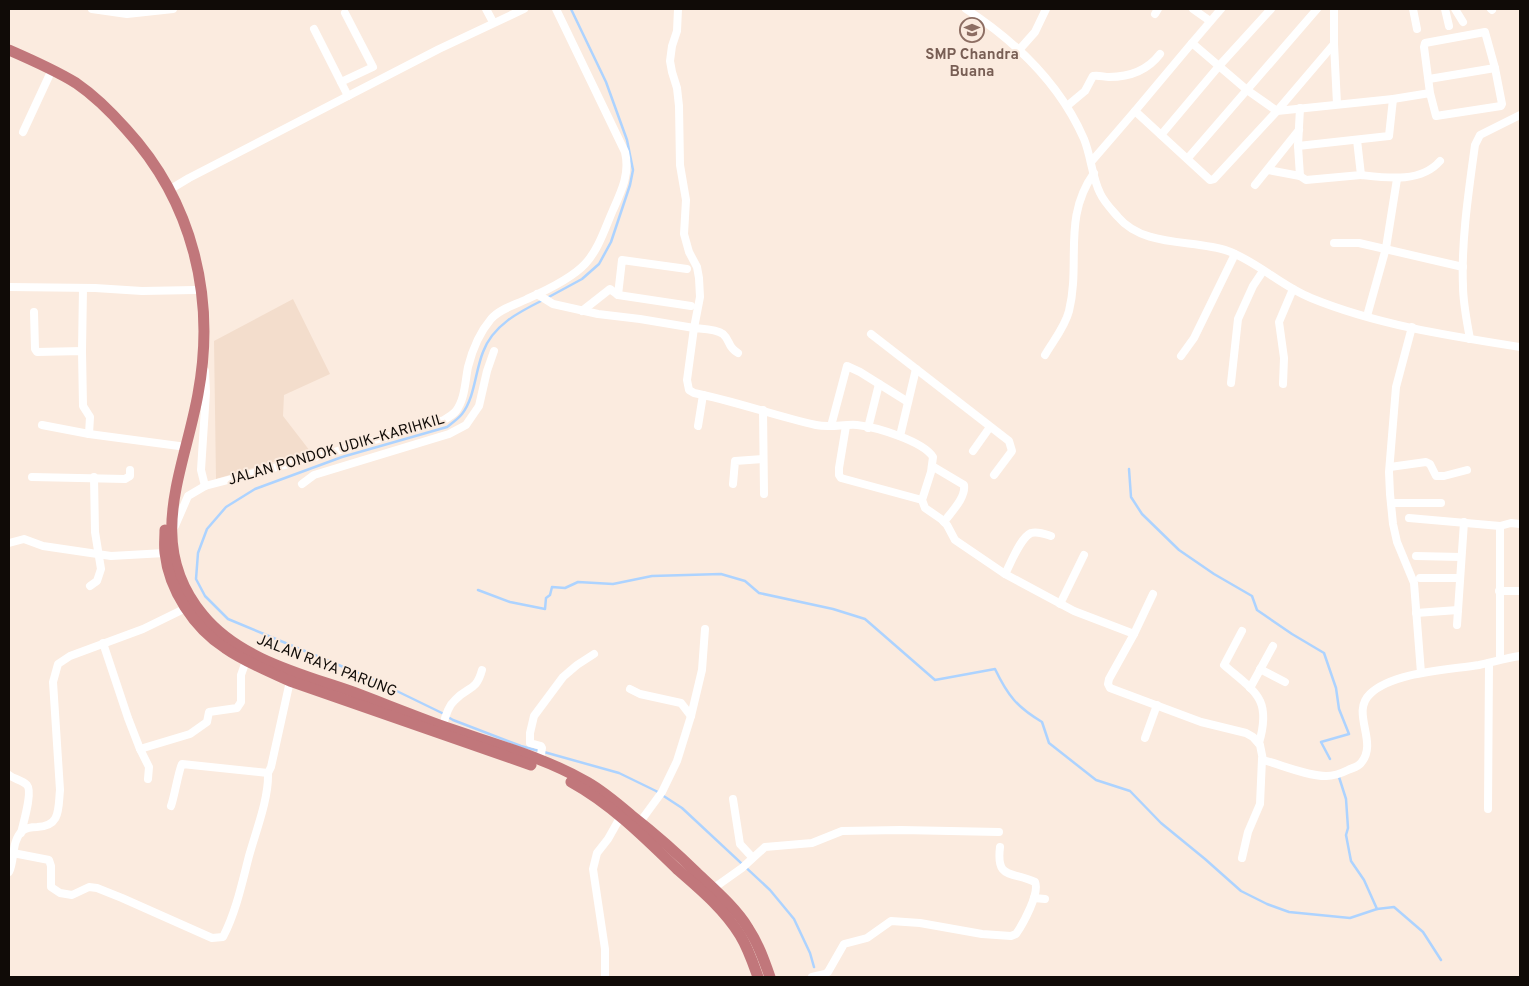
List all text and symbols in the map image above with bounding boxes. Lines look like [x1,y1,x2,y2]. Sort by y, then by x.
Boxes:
school or university icon: SMP Chandra Buana [959,17,985,43]
place label: SMP Chandra Buana [925,46,1019,82]
street label: JALAN PONDOK UDIK–KARIHKIL [226,410,447,490]
street label: JALAN RAYA PARUNG [254,631,399,702]

